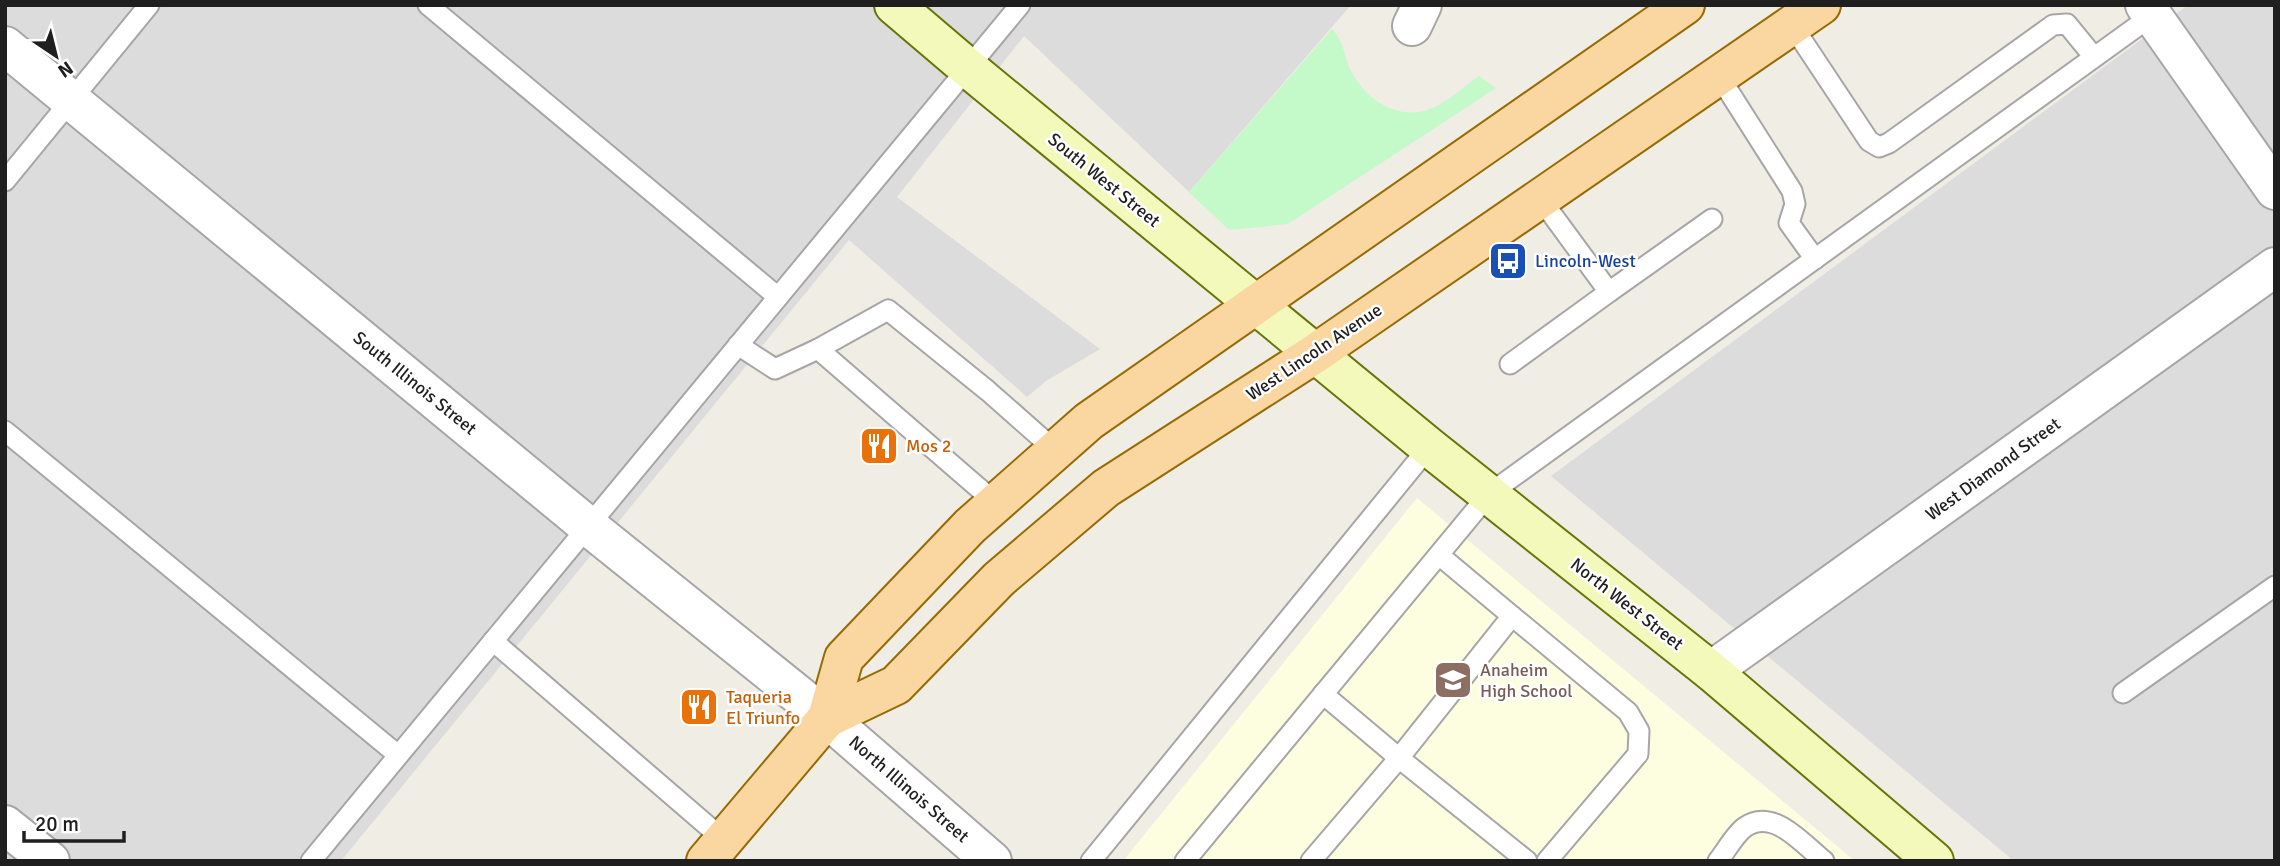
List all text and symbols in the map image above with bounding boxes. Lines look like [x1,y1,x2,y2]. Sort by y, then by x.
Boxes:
north arrow [21,21,91,91]
text: N [53,55,77,83]
street label: South West Street [1043,128,1165,232]
bus stop icon: Lincoln-West [1487,240,1529,282]
place label: Lincoln-West [1535,250,1636,272]
street label: West Lincoln Avenue [1242,299,1386,405]
street label: South Illinois Street [349,326,481,440]
street label: West Diamond Street [1921,413,2065,525]
restaurant icon: Mos 2 [858,425,900,467]
place label: Mos 2 [906,435,951,457]
street label: North West Street [1566,553,1688,655]
school or university icon: Anaheim High School [1432,659,1474,701]
place label: Anaheim High School [1480,659,1573,702]
restaurant icon: Taqueria El Triunfo [678,686,720,728]
place label: Taqueria El Triunfo [726,686,800,729]
street label: North Illinois Street [844,731,974,847]
scale bar [24,800,124,844]
text: 20 m [35,811,79,837]

